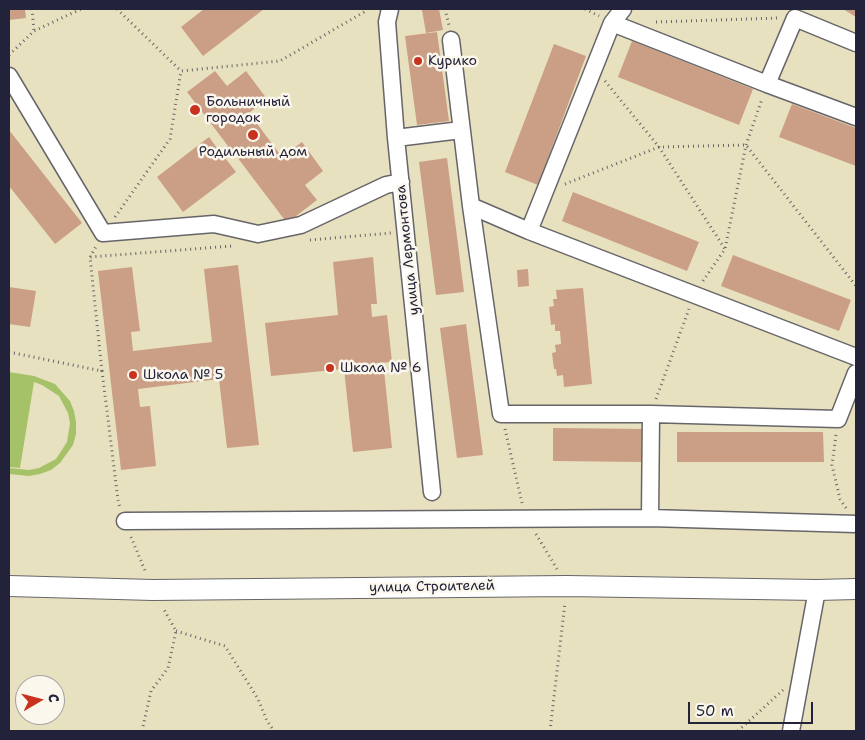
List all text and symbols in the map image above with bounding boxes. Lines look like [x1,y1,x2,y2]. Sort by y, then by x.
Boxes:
place label: Курико [428,53,477,69]
marker: Курико [412,55,424,67]
place label: Больничный городок [206,94,290,126]
marker: Больничный городок [188,103,202,117]
marker: Родильный дом [246,128,260,142]
place label: Родильный дом [199,144,307,160]
street label: улица Лермонтова [393,184,423,316]
place label: Школа № 6 [340,360,422,376]
marker: Школа № 6 [324,362,336,374]
place label: Школа № 5 [143,367,223,383]
marker: Школа № 5 [127,369,139,381]
street label: улица Строителей [369,578,495,596]
north arrow [15,675,65,725]
scale bar [690,692,815,724]
text: С [44,693,63,704]
text: 50 m [696,701,734,721]

